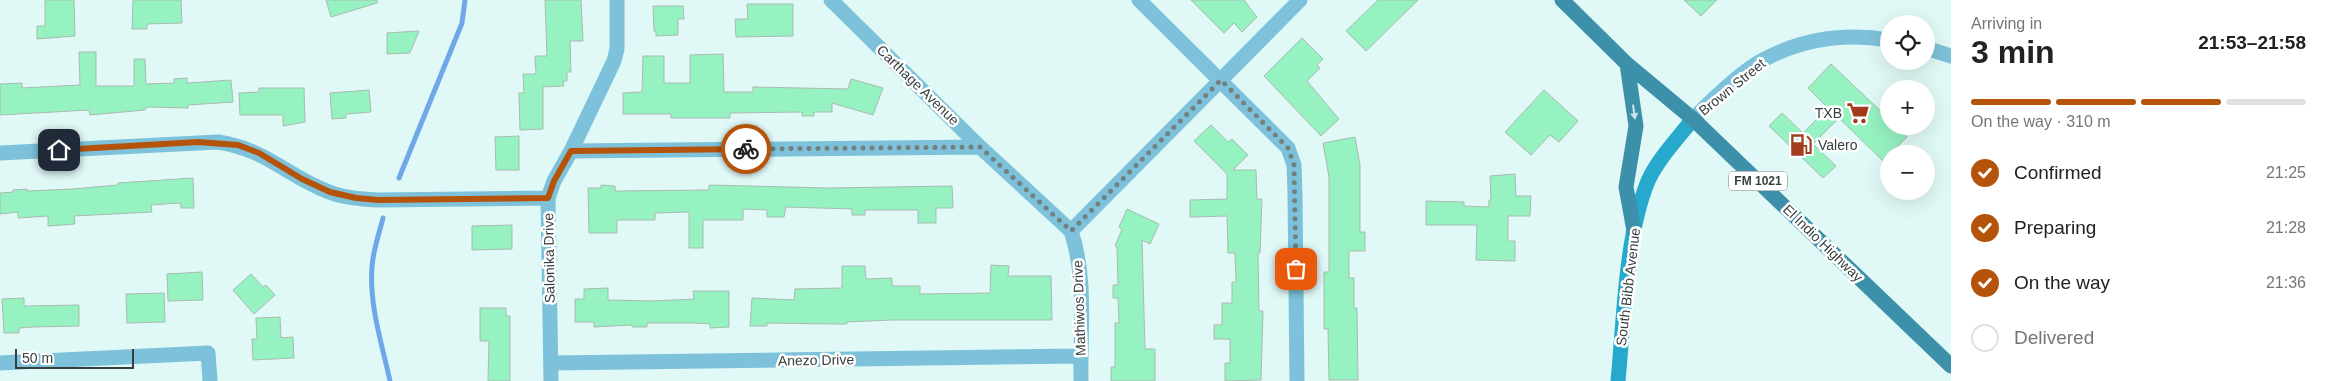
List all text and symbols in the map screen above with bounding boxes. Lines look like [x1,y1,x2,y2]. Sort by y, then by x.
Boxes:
map controls [1880,15,1935,200]
button: locate [1880,15,1935,70]
text: Arriving in [1971,15,2042,32]
text: 21:53–21:58 [2198,32,2306,53]
text: 3 min [1971,34,2055,70]
street label: Carthage Avenue [874,42,963,128]
street label: Brown Street [1696,55,1769,119]
button: + [1880,80,1935,135]
supermarket icon: TXB [1845,100,1871,126]
one-way arrow [1630,104,1638,120]
place label: TXB [1815,105,1842,121]
text: On the way · 310 m [1971,113,2111,130]
courier [721,124,771,174]
pin [38,129,80,171]
fuel station icon: Valero [1788,132,1814,158]
icon: bike [732,135,760,163]
icon: home [45,136,73,164]
place label: Valero [1818,137,1858,153]
button: − [1880,145,1935,200]
icon: check [1971,159,1999,187]
text: Confirmed [2014,162,2102,183]
text: 21:25 [2266,164,2306,181]
road number: FM 1021 [1729,172,1787,190]
street label: El Indio Highway [1780,201,1866,285]
street label: Salonika Drive [540,213,558,303]
icon: check [1971,214,1999,242]
text: Preparing [2014,217,2096,238]
text: 21:28 [2266,219,2306,236]
street label: South Bibb Avenue [1613,227,1643,347]
pin [1275,248,1317,290]
icon: bag [1282,255,1310,283]
street label: Mathiwos Drive [1069,260,1089,356]
icon: check [1971,269,1999,297]
text: On the way [2014,272,2110,293]
text: 21:36 [2266,274,2306,291]
text: Delivered [2014,327,2094,348]
scale bar [15,346,134,369]
text: 50 m [22,350,53,366]
street label: Anezo Drive [778,351,854,369]

